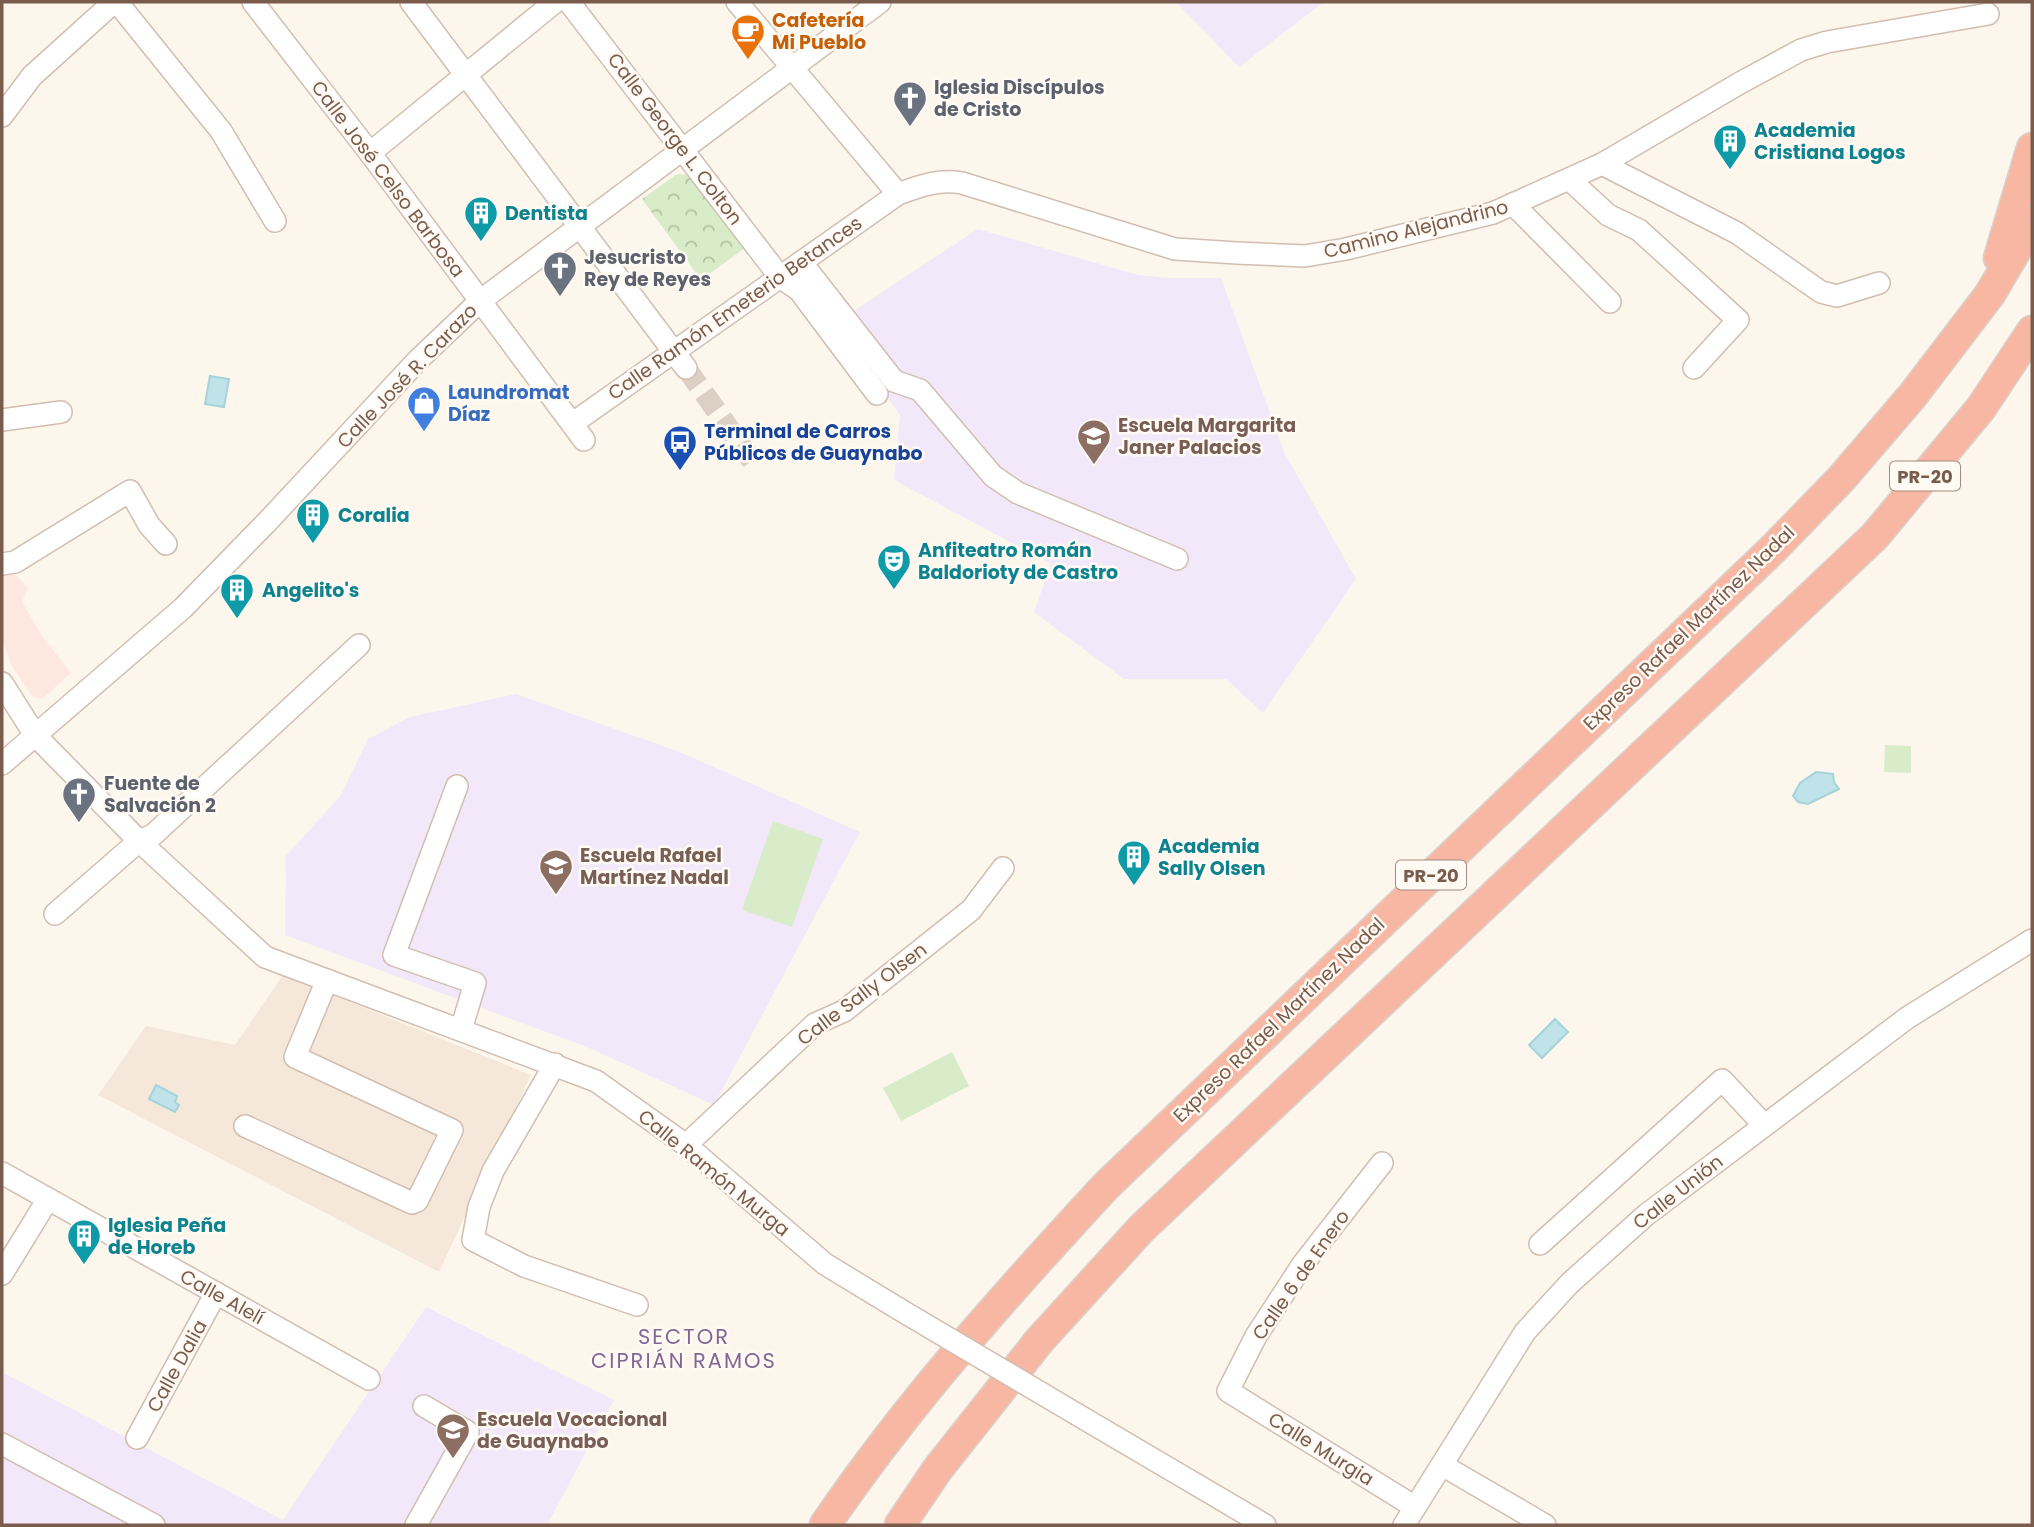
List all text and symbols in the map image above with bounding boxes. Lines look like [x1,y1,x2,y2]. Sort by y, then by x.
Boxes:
place label: Cafetería Mi Pueblo [772,7,866,56]
cafe icon: Cafetería Mi Pueblo [729,12,767,61]
street label: Calle George L. Colton [601,47,749,231]
place label: Iglesia Discípulos de Cristo [934,74,1105,123]
street label: Calle José Celso Barbosa [305,75,471,283]
church icon: Iglesia Discípulos de Cristo [891,79,929,128]
place label: Academia Cristiana Logos [1754,117,1906,166]
building icon: Academia Cristiana Logos [1711,122,1749,171]
street label: Camino Alejandrino [1321,193,1511,265]
building icon: Dentista [462,194,500,243]
place label: Dentista [505,200,588,227]
street label: Calle Ramón Emeterio Betances [603,210,867,406]
place label: Jesucristo Rey de Reyes [584,244,711,293]
church icon: Jesucristo Rey de Reyes [541,249,579,298]
street label: Calle José R. Carazo [331,298,483,454]
place label: Laundromat Díaz [448,379,570,428]
shop icon: Laundromat Díaz [405,384,443,433]
place label: Escuela Margarita Janer Palacios [1118,412,1296,461]
school or university icon: Escuela Margarita Janer Palacios [1075,417,1113,466]
place label: Terminal de Carros Públicos de Guaynabo [704,418,923,467]
bus stop icon: Terminal de Carros Públicos de Guaynabo [661,423,699,472]
road number: PR-20 [1890,462,1960,490]
building icon: Coralia [294,496,332,545]
place label: Coralia [338,502,410,529]
street label: Expreso Rafael Martínez Nadal [1577,519,1801,737]
place label: Anfiteatro Román Baldorioty de Castro [918,537,1118,586]
theatre icon: Anfiteatro Román Baldorioty de Castro [875,542,913,591]
building icon: Angelito's [218,571,256,620]
place label: Angelito's [262,577,359,604]
place label: Fuente de Salvación 2 [104,770,216,819]
church icon: Fuente de Salvación 2 [60,775,98,824]
place label: Academia Sally Olsen [1158,833,1265,882]
building icon: Academia Sally Olsen [1115,838,1153,887]
place label: Escuela Rafael Martínez Nadal [580,842,729,891]
school or university icon: Escuela Rafael Martínez Nadal [537,847,575,896]
road number: PR-20 [1396,860,1466,890]
street label: Expreso Rafael Martínez Nadal [1167,911,1391,1129]
street label: Calle Sally Olsen [791,936,933,1052]
street label: Calle Ramón Murga [632,1103,796,1243]
street label: Calle Unión [1627,1148,1729,1236]
street label: Calle 6 de Enero [1246,1204,1356,1346]
place label: Iglesia Peña de Horeb [108,1212,226,1261]
building icon: Iglesia Peña de Horeb [65,1217,103,1266]
street label: Calle Alelí [175,1263,269,1331]
street label: Calle Dalia [140,1315,214,1417]
district label: SECTOR CIPRIÁN RAMOS [591,1322,777,1375]
place label: Escuela Vocacional de Guaynabo [477,1406,667,1455]
street label: Calle Murgia [1263,1406,1379,1492]
school or university icon: Escuela Vocacional de Guaynabo [434,1411,472,1460]

